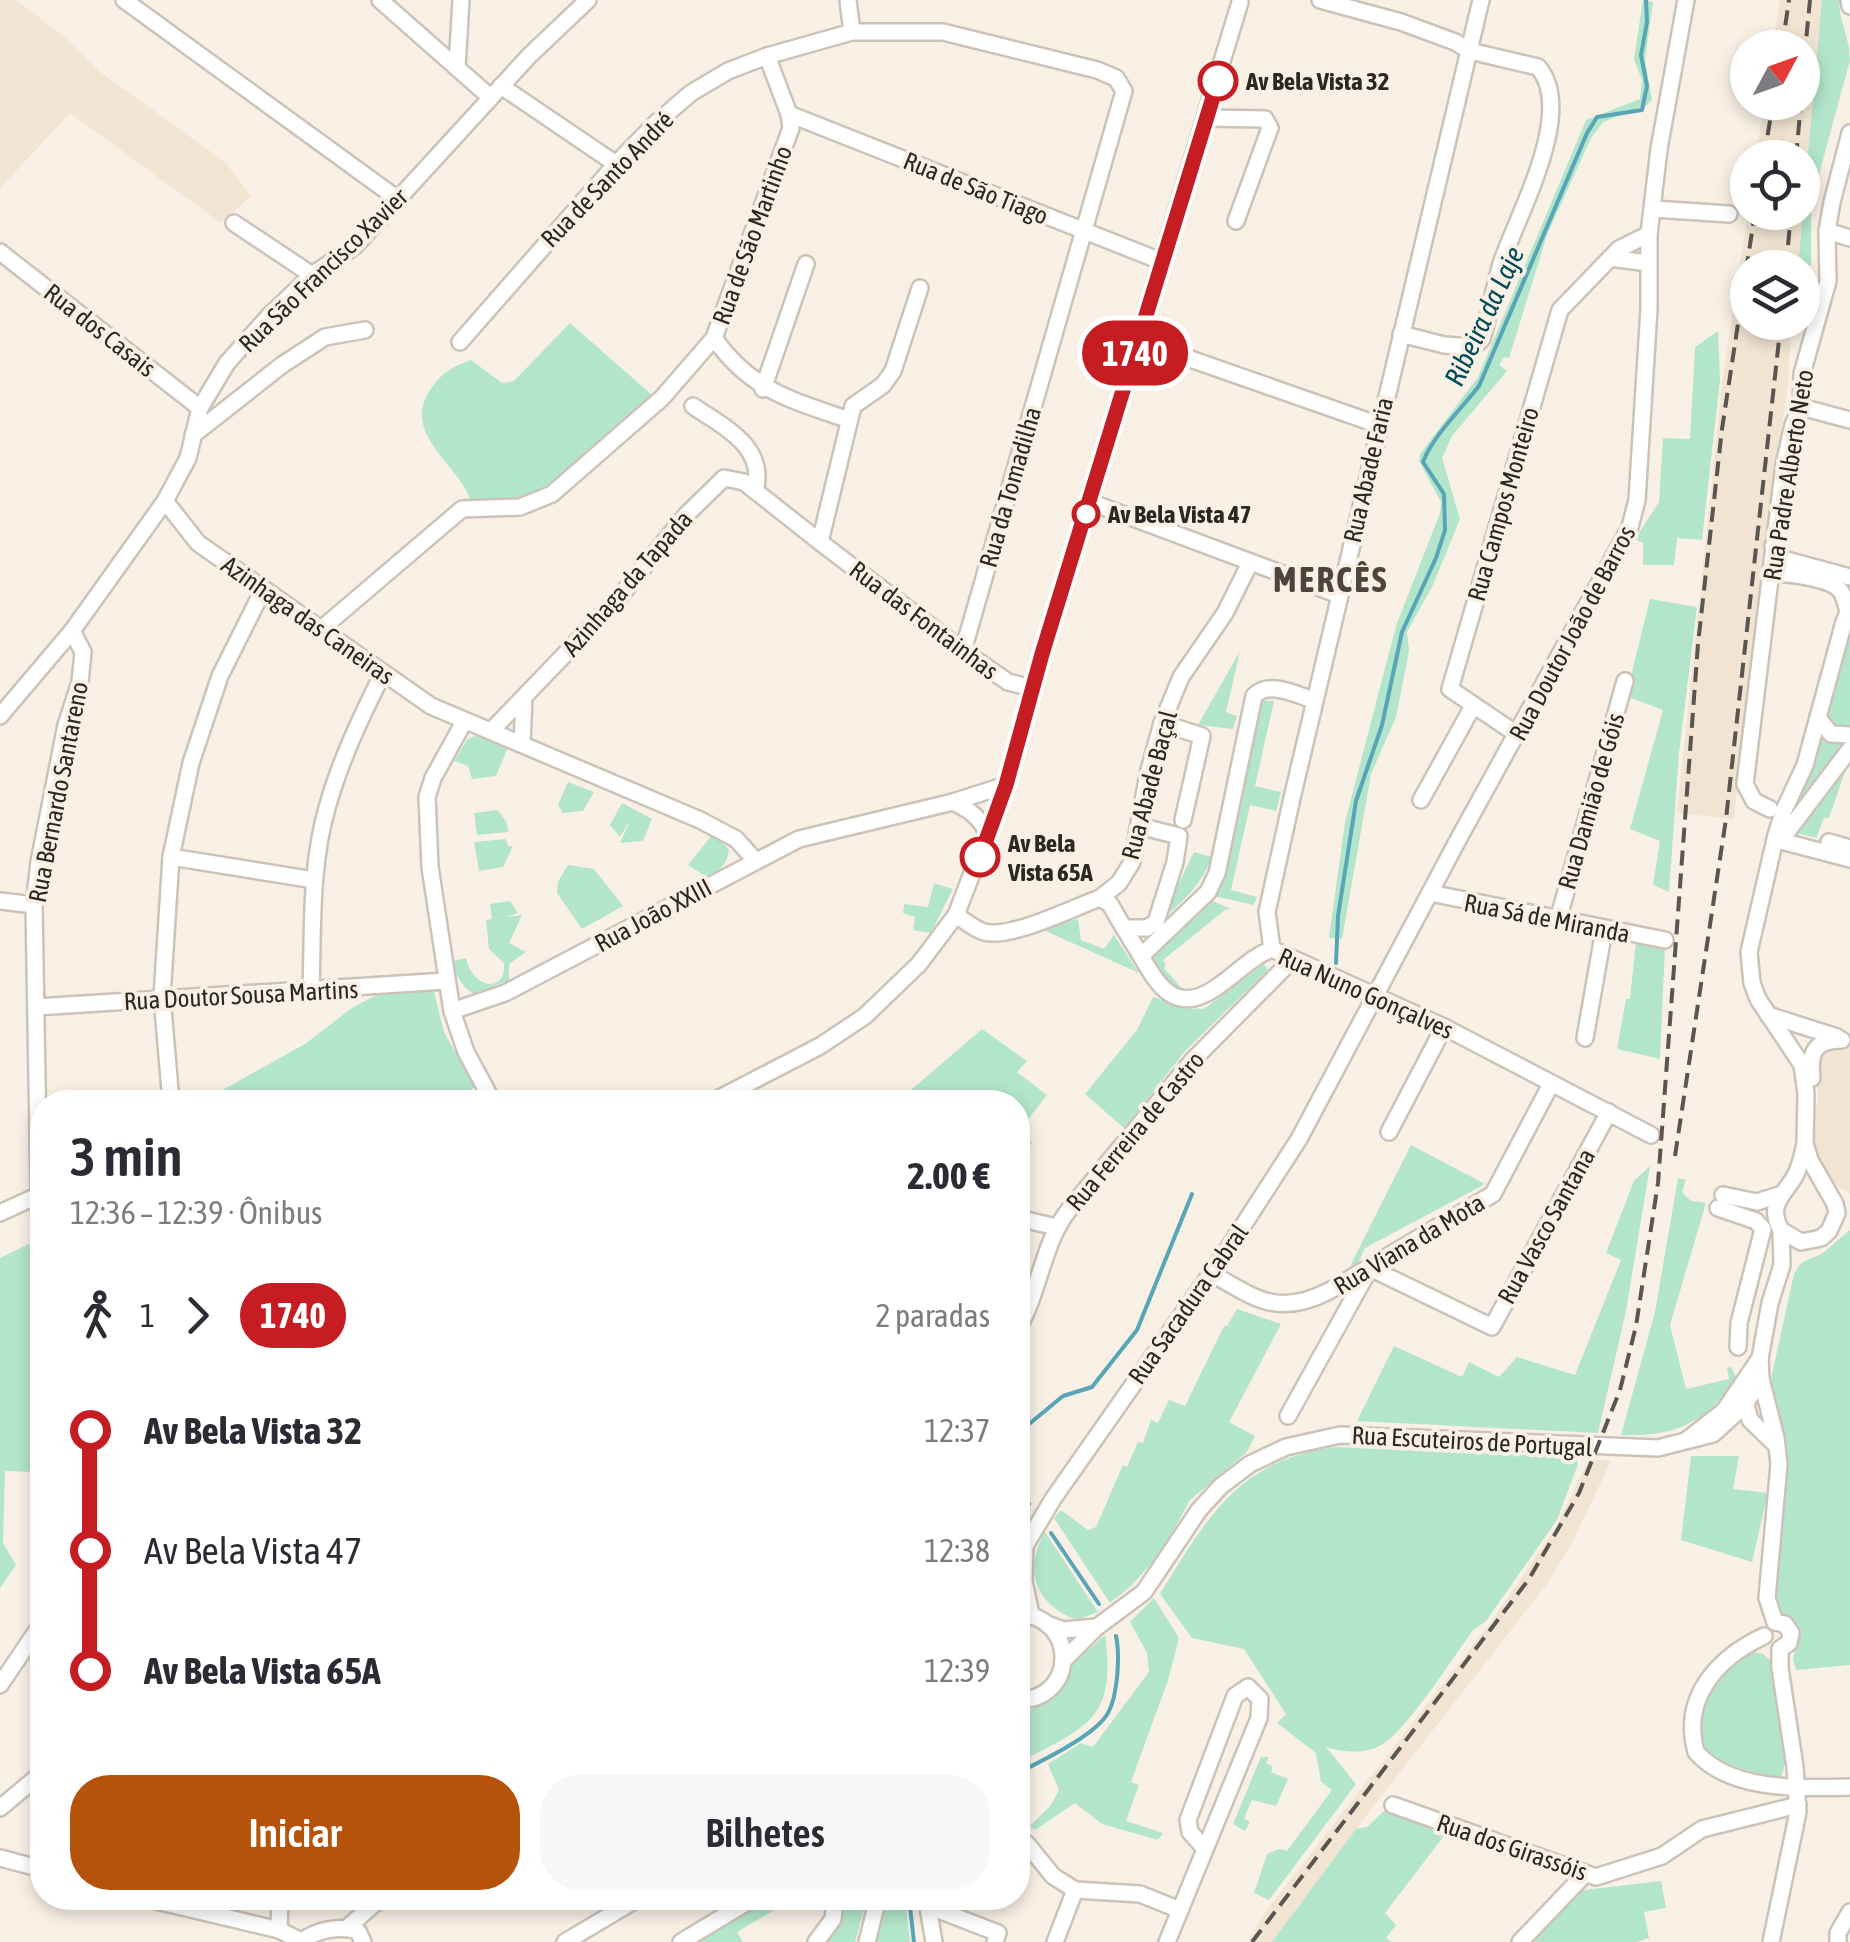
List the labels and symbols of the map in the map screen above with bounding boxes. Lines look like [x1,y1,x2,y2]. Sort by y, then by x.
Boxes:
north arrow [1730,30,1820,120]
marker: Av Bela Vista 32 [1199,62,1237,100]
place label: Av Bela Vista 32 [1245,67,1389,95]
street label: Rua de Santo André [535,105,679,253]
street label: Rua de São Martinho [707,142,797,328]
street label: Rua de São Tiago [900,146,1052,230]
street label: Rua São Francisco Xavier [233,182,413,358]
water label: Ribeira da Laje [1438,241,1530,391]
street label: Rua dos Casais [39,278,161,382]
line badge: 1740 [1065,320,1205,386]
street label: Rua Padre Alberto Neto [1758,368,1818,582]
street label: Rua Abade Faria [1338,395,1398,545]
street label: Rua da Tomadilha [974,404,1046,570]
street label: Rua Campos Monteiro [1462,404,1544,604]
place label: Av Bela Vista 47 [1107,500,1251,528]
marker: Av Bela Vista 47 [1073,501,1099,527]
street label: Azinhaga da Tapada [556,505,698,661]
street label: Rua Doutor João de Barros [1504,521,1641,745]
street label: Azinhaga das Caneiras [217,550,399,690]
street label: Rua das Fontainhas [844,555,1004,685]
district label: MERCÊS [1273,559,1389,599]
street label: Rua Bernardo Santareno [23,679,93,905]
street label: Rua Abade Baçal [1116,707,1182,862]
street label: Rua Damião de Góis [1552,710,1630,892]
place label: Av Bela Vista 65A [1007,829,1094,886]
marker: Av Bela Vista 65A [961,838,999,876]
street label: Rua João XXIII [590,873,716,957]
street label: Rua Sá de Miranda [1462,888,1632,948]
street label: Rua Nuno Gonçalves [1274,942,1458,1044]
street label: Rua Doutor Sousa Martins [123,975,359,1015]
street label: Rua Ferreira de Castro [1060,1046,1210,1216]
street label: Rua Vasco Santana [1492,1144,1600,1308]
street label: Rua Viana da Mota [1329,1188,1489,1300]
street label: Rua Sacadura Cabral [1123,1219,1254,1389]
street label: Rua Escuteiros de Portugal [1351,1421,1593,1461]
street label: Rua dos Girassóis [1433,1808,1591,1886]

